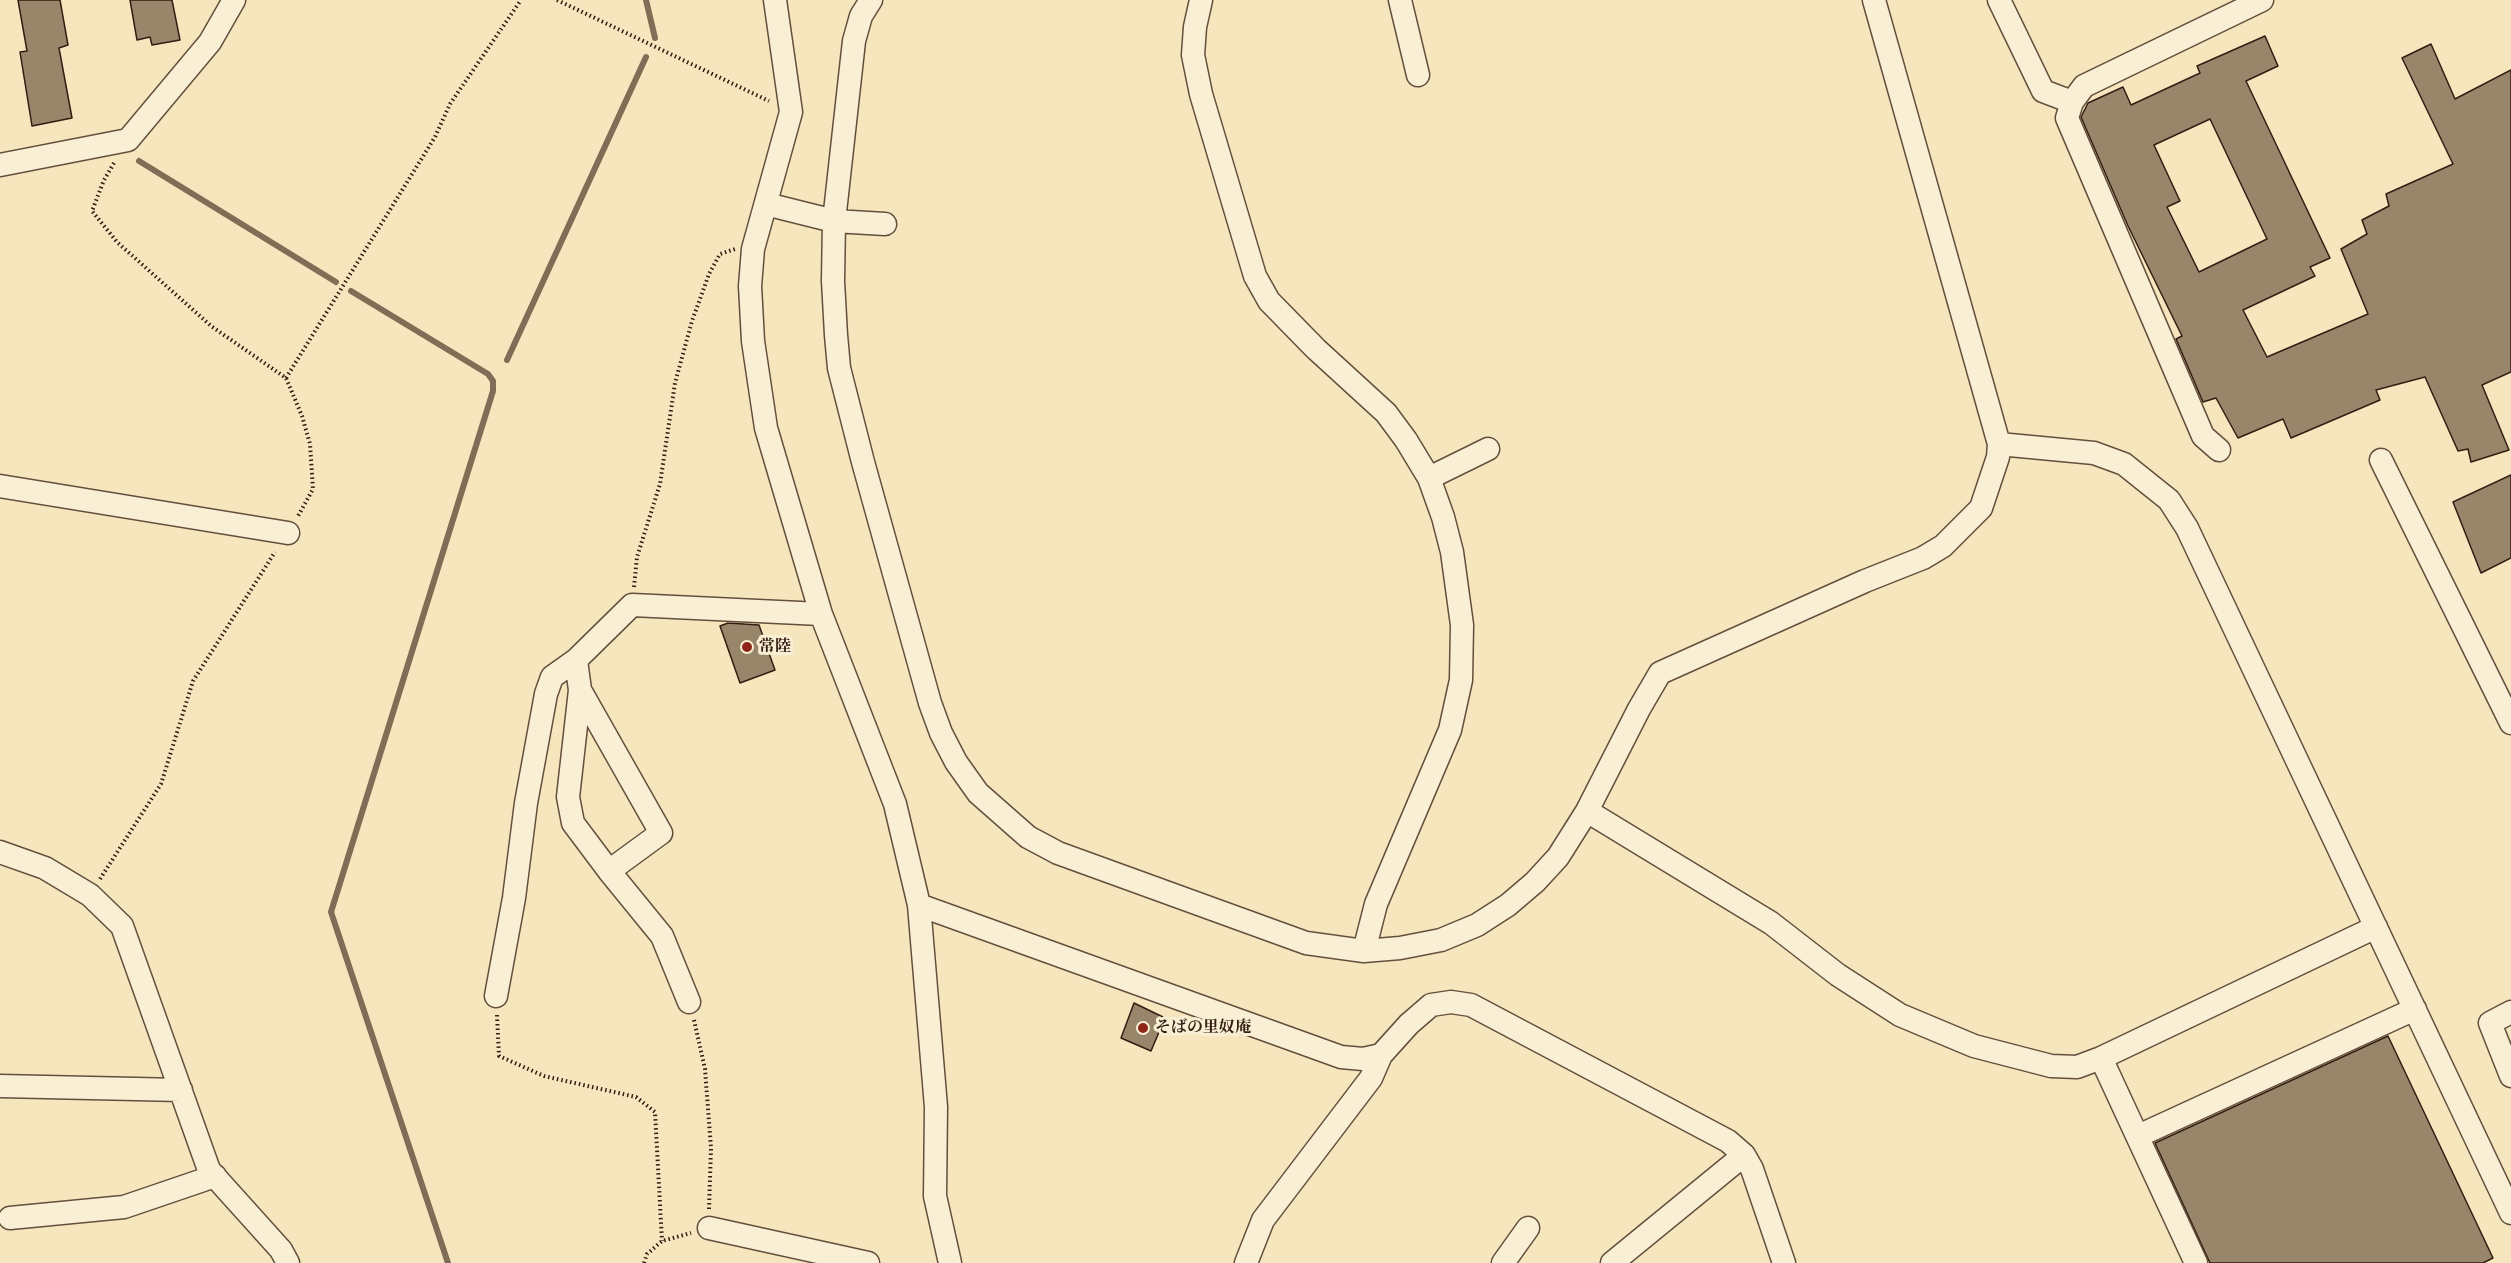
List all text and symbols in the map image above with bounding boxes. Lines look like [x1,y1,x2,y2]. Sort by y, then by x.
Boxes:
place label: 常陸 [759,637,791,657]
marker: 常陸 [740,640,754,654]
place label: そばの里奴庵 [1155,1018,1251,1038]
marker: そばの里奴庵 [1136,1021,1150,1035]

